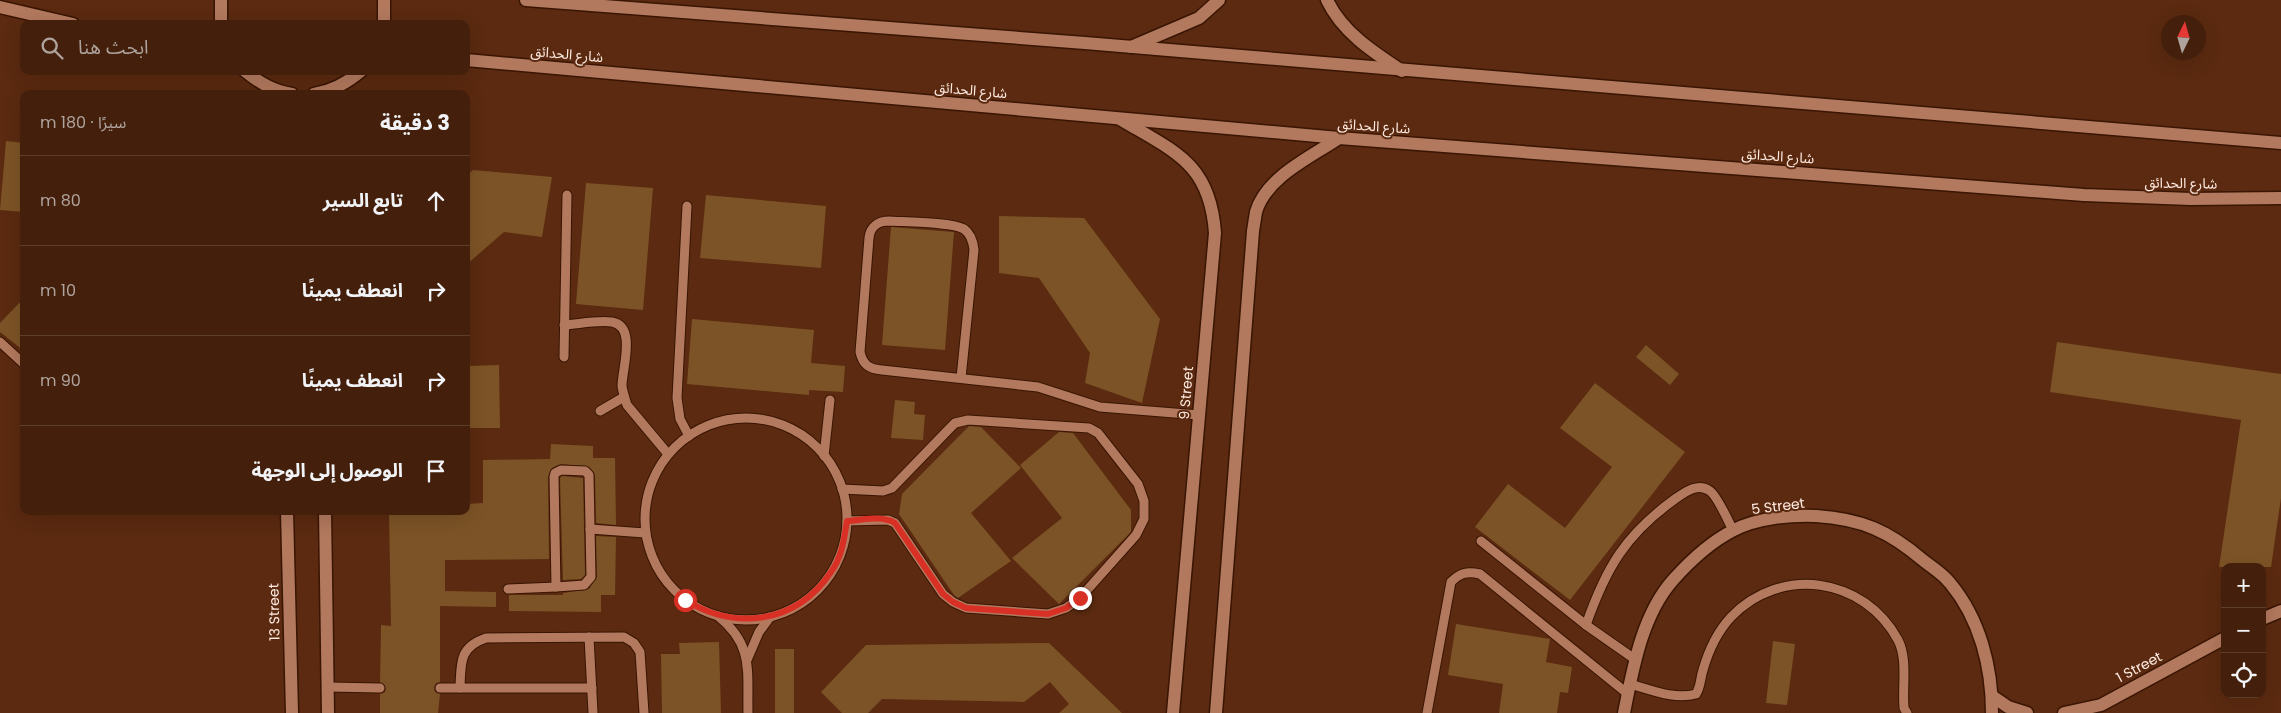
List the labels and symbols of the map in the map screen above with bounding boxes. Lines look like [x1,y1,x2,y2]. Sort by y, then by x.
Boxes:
north arrow [2161,15,2206,60]
street label: شارع الحدائق [530,41,604,68]
street label: شارع الحدائق [934,77,1008,104]
street label: شارع الحدائق [1337,113,1411,140]
street label: شارع الحدائق [1741,143,1815,170]
street label: شارع الحدائق [2144,172,2218,195]
street label: 9 Street [1174,365,1198,421]
street label: 5 Street [1750,493,1806,519]
street label: 13 Street [264,583,284,641]
route end [1069,587,1092,610]
route start [674,589,697,612]
street label: 1 Street [2113,647,2165,687]

